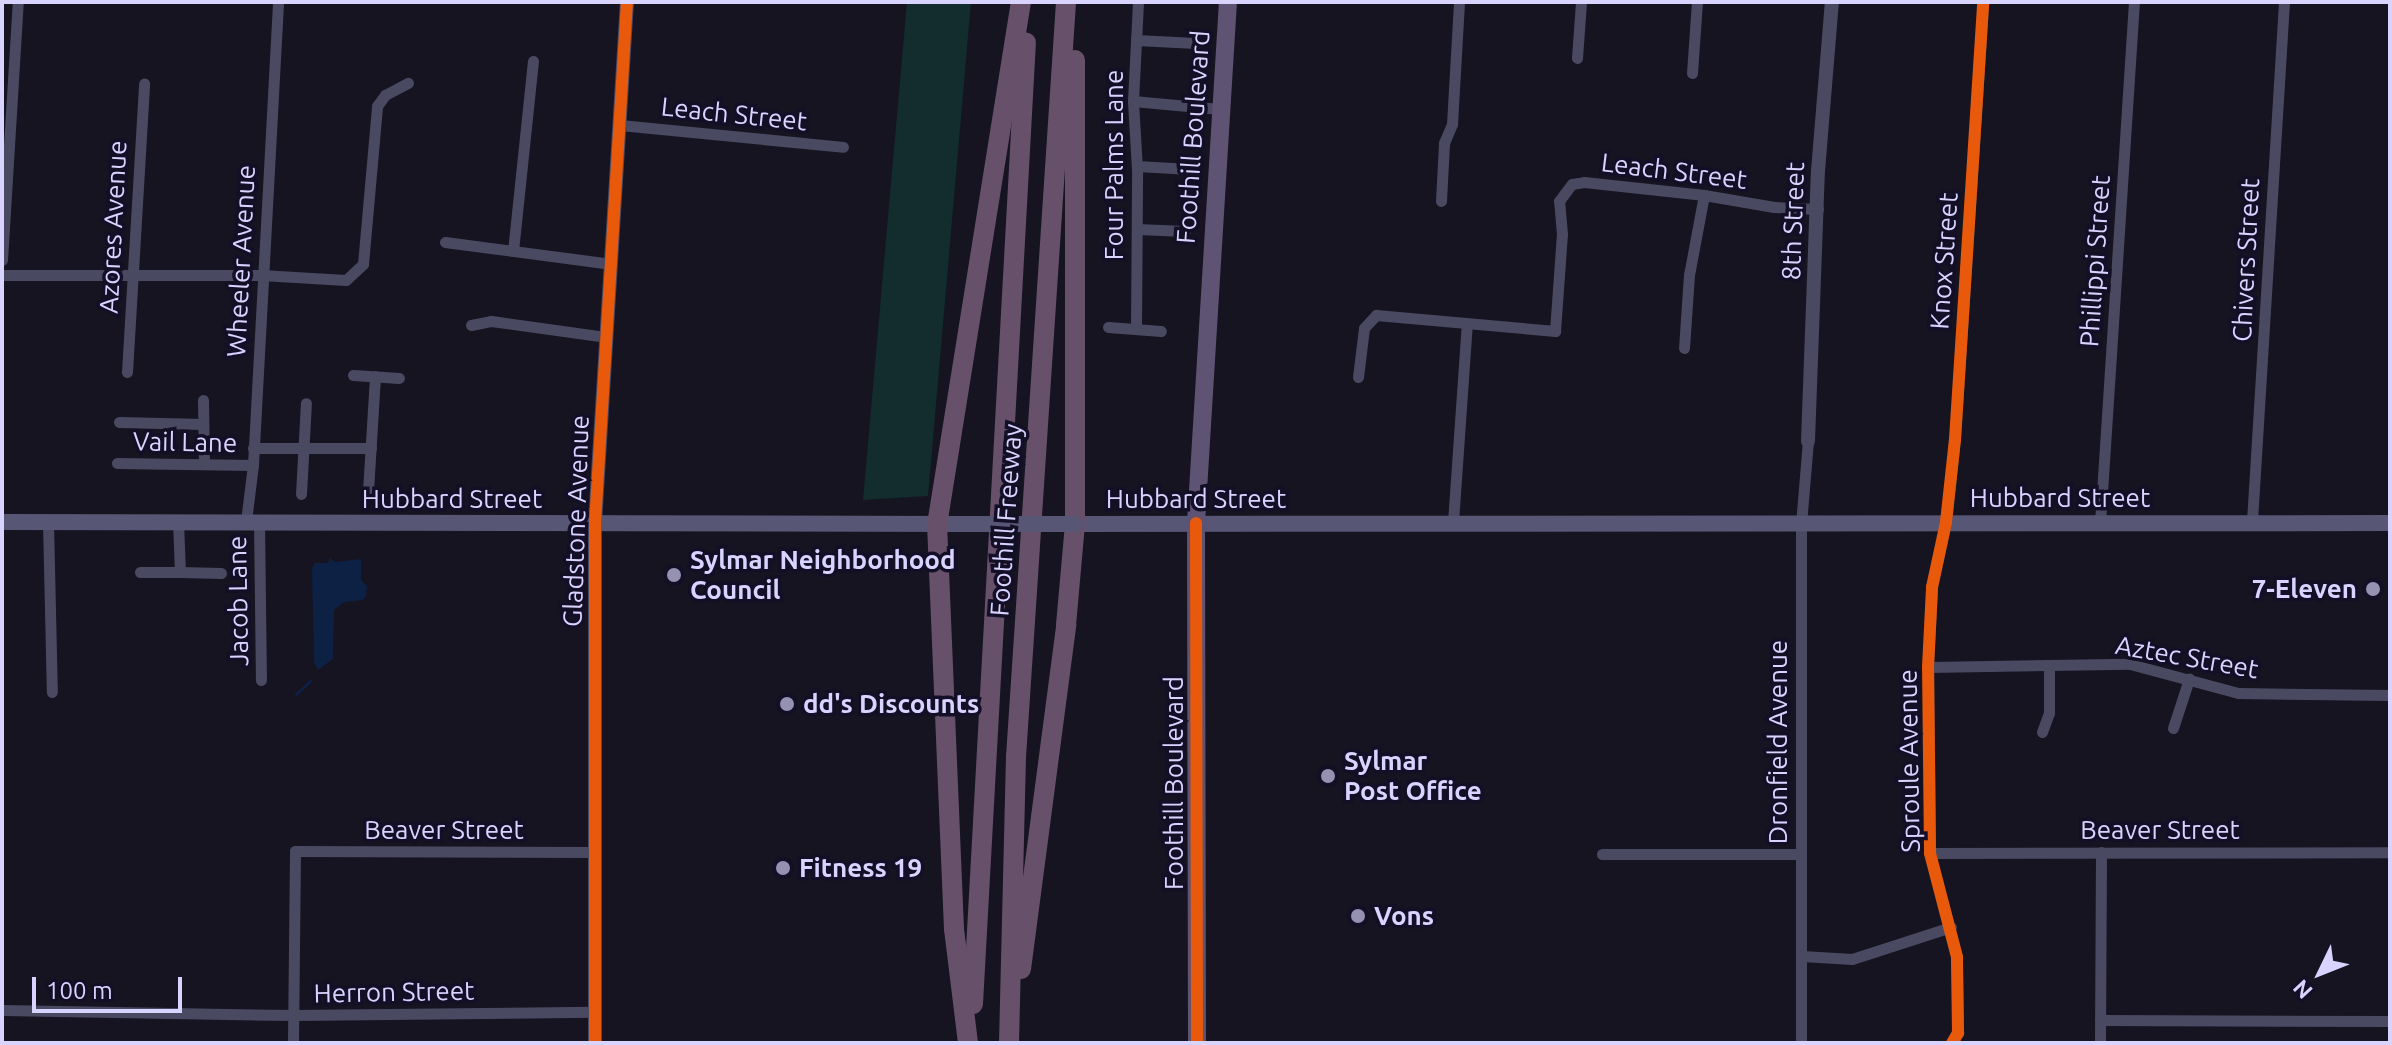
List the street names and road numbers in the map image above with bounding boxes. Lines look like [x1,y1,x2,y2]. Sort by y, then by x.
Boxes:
street label: Foothill Boulevard [1170,29,1216,245]
street label: Four Palms Lane [1098,70,1130,260]
street label: Leach Street [660,91,808,137]
street label: Azores Avenue [93,140,133,314]
street label: Leach Street [1599,147,1749,195]
street label: 8th Street [1775,161,1811,281]
street label: Wheeler Avenue [220,164,262,358]
street label: Phillippi Street [2073,174,2117,348]
street label: Chivers Street [2226,177,2266,343]
street label: Knox Street [1924,191,1964,331]
street label: Gladstone Avenue [557,414,595,628]
street label: Foothill Freeway [984,423,1028,617]
street label: Vail Lane [133,425,237,459]
street label: Hubbard Street [1970,482,2150,514]
street label: Hubbard Street [362,483,542,515]
street label: Hubbard Street [1106,483,1286,515]
street label: Jacob Lane [221,536,255,666]
street label: Aztec Street [2113,629,2261,685]
street label: Dronfield Avenue [1762,640,1794,844]
street label: Sproule Avenue [1892,669,1926,853]
street label: Foothill Boulevard [1158,676,1190,890]
street label: Beaver Street [364,814,524,846]
street label: Beaver Street [2080,814,2240,846]
street label: Herron Street [313,975,475,1009]

